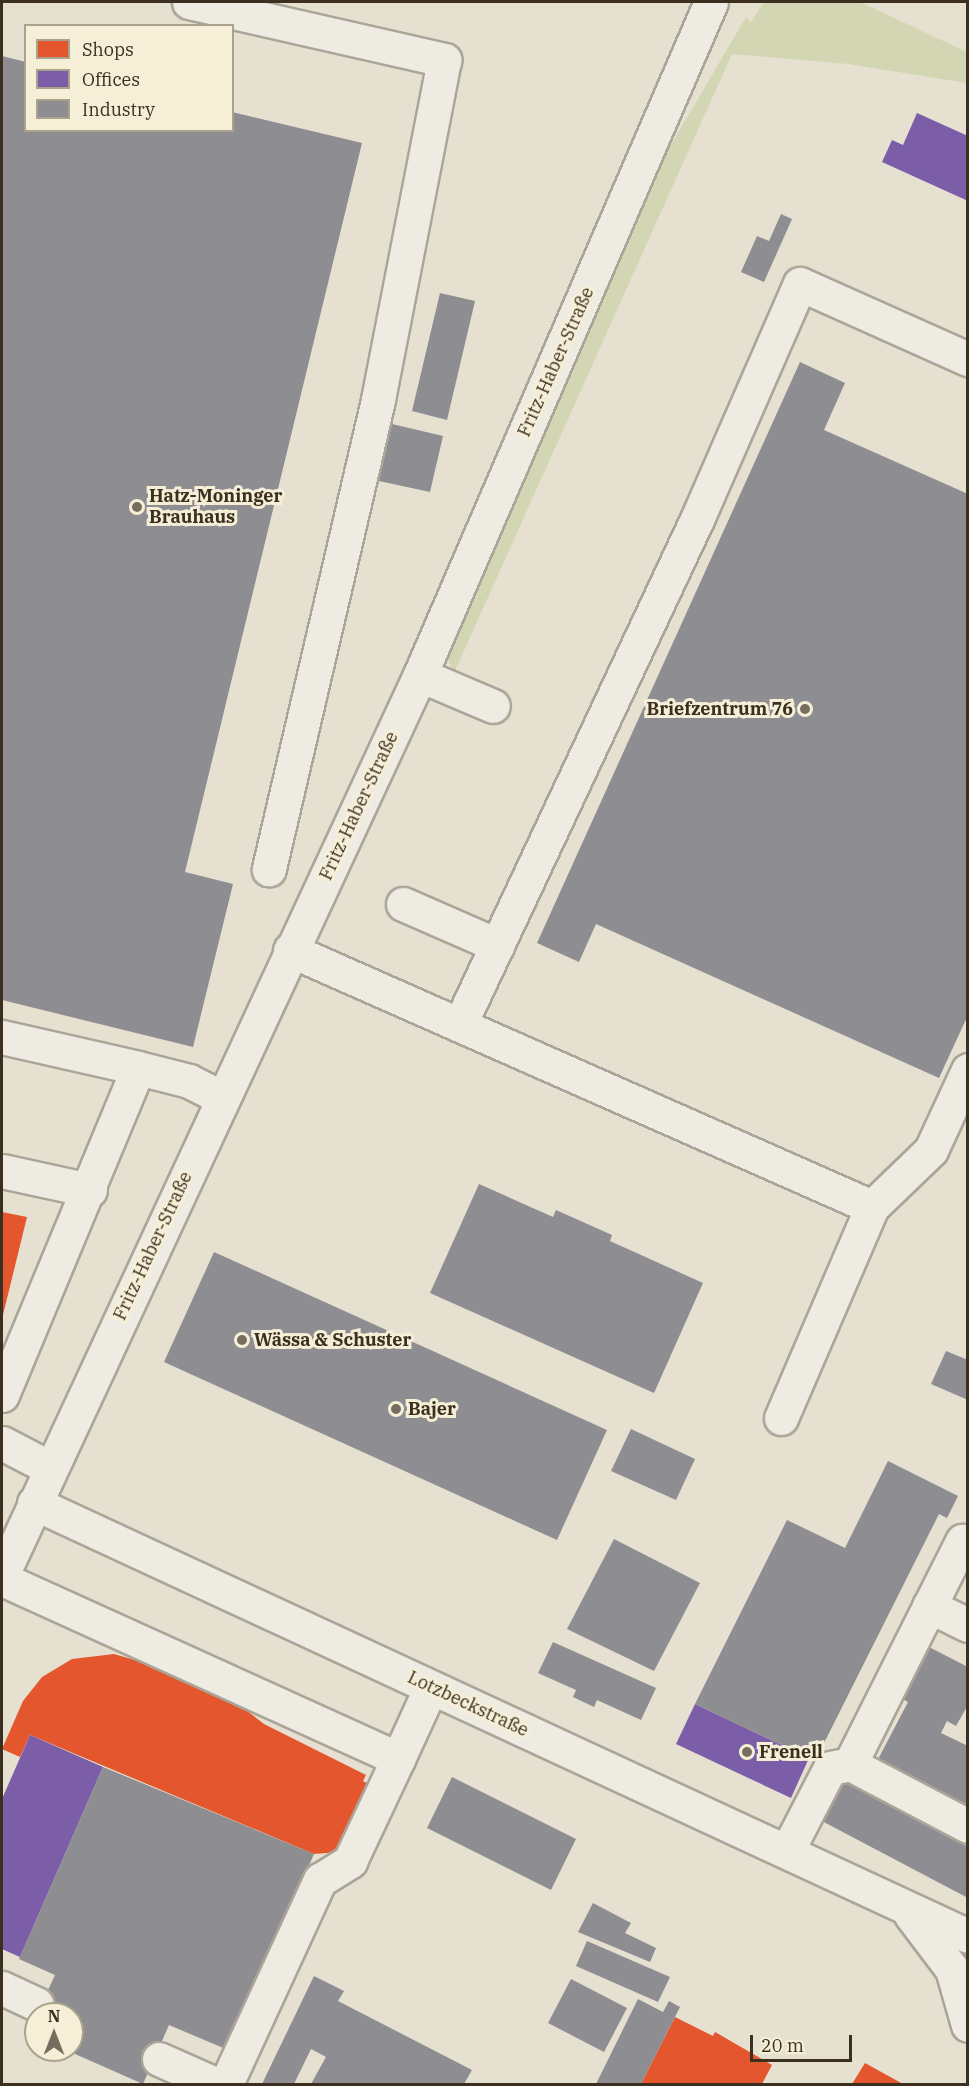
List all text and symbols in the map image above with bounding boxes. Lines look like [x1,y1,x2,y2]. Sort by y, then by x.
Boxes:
legend [24,24,234,132]
text: Shops [82,38,134,61]
text: Offices [82,68,140,91]
text: Industry [82,98,155,121]
street label: Fritz-Haber-Straße [513,284,599,440]
place label: Hatz-Moninger Brauhaus [149,486,282,528]
marker: Hatz-Moninger Brauhaus [130,500,144,514]
place label: Briefzentrum 76 [647,698,793,720]
marker: Briefzentrum 76 [798,702,812,716]
street label: Fritz-Haber-Straße [315,728,403,884]
street label: Fritz-Haber-Straße [109,1168,197,1324]
place label: Wässa & Schuster [254,1329,411,1351]
marker: Wässa & Schuster [235,1333,249,1347]
place label: Bajer [408,1398,456,1420]
marker: Bajer [389,1402,403,1416]
street label: Lotzbeckstraße [404,1667,532,1741]
place label: Frenell [759,1741,823,1763]
marker: Frenell [740,1745,754,1759]
north arrow [24,2002,84,2062]
text: N [48,2006,60,2026]
scale bar [753,2023,855,2061]
text: 20 m [761,2034,804,2057]

